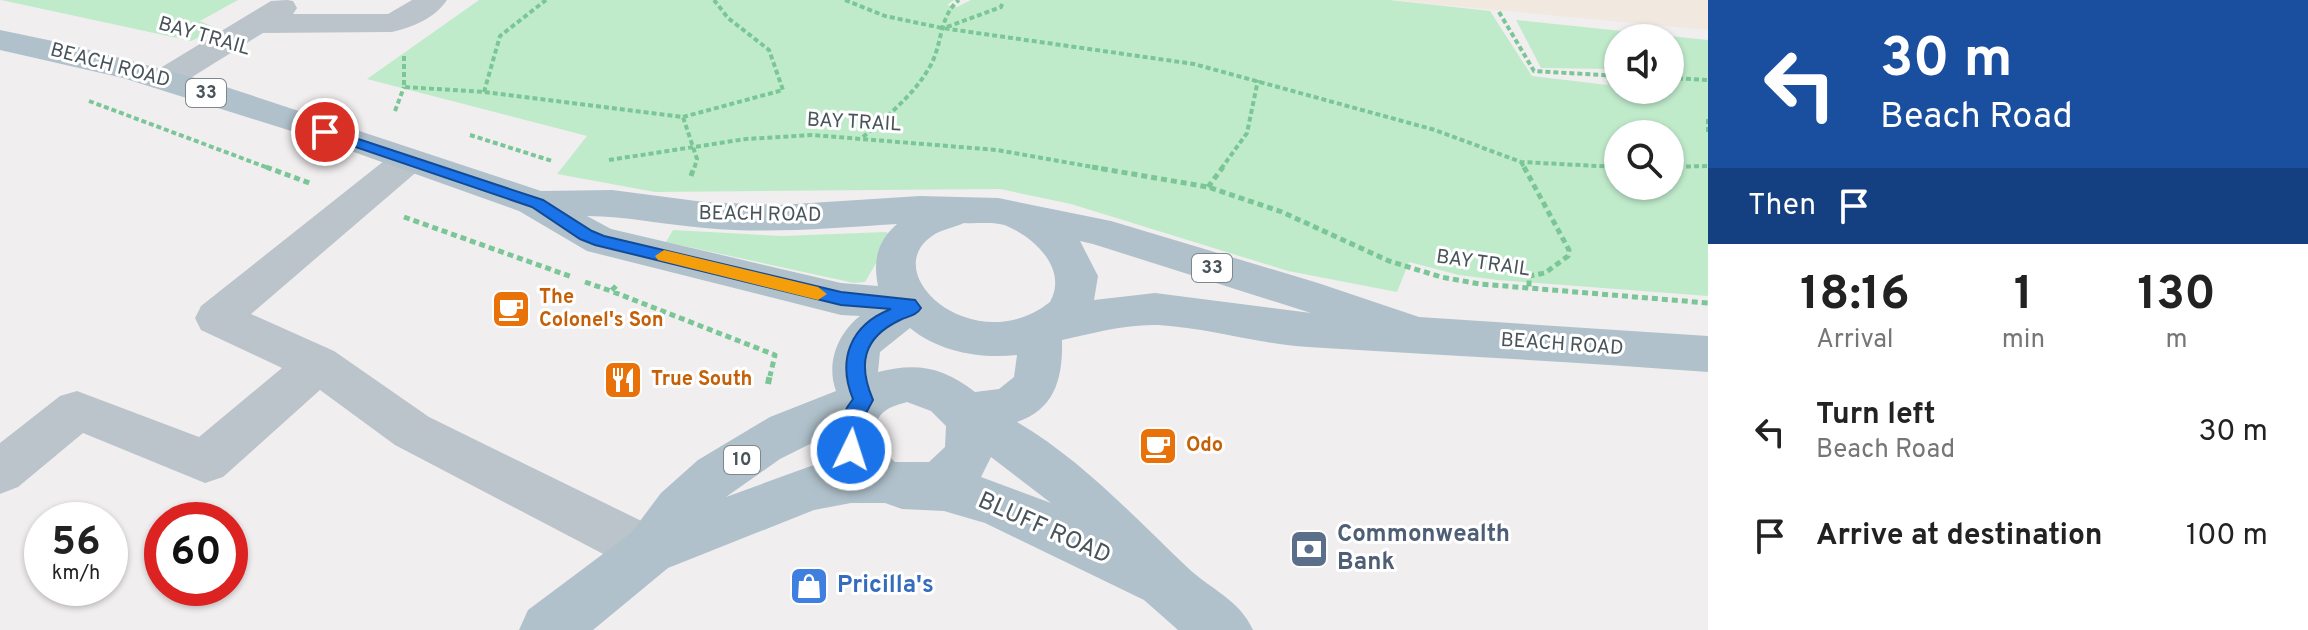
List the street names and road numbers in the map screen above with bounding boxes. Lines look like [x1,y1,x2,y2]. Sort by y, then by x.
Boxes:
street label: BAY TRAIL [155,11,253,63]
street label: BEACH ROAD [47,38,173,94]
road number: 33 [186,79,226,107]
street label: BAY TRAIL [806,108,902,138]
street label: BEACH ROAD [698,201,822,229]
street label: BAY TRAIL [1434,245,1532,283]
road number: 33 [1192,254,1232,282]
street label: BEACH ROAD [1500,328,1624,362]
road number: 10 [724,446,760,474]
street label: BLUFF ROAD [973,486,1115,572]

